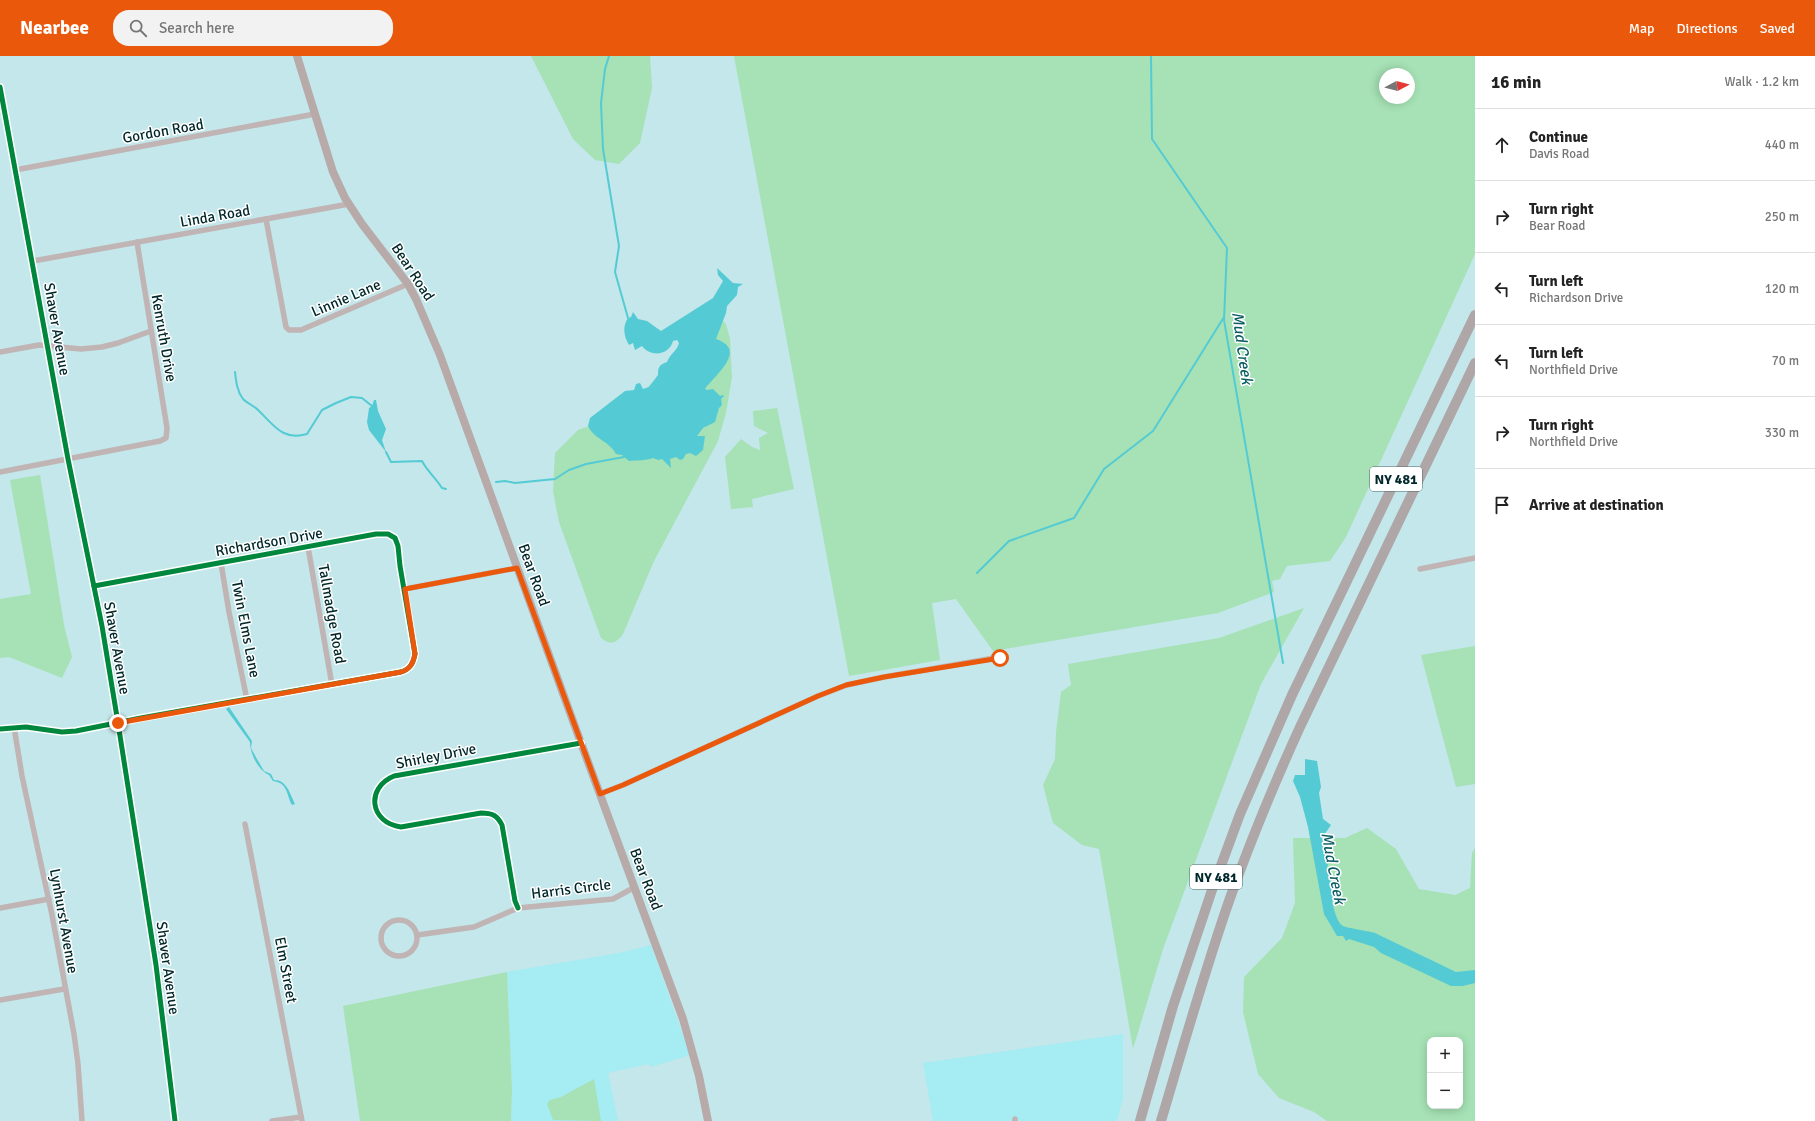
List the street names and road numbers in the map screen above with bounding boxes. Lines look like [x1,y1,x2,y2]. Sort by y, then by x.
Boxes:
street label: Gordon Road [121,115,205,147]
street label: Linda Road [179,201,251,231]
street label: Bear Road [388,240,438,304]
street label: Linnie Lane [308,275,384,321]
street label: Shaver Avenue [40,281,74,377]
street label: Kenruth Drive [147,293,181,383]
road number: NY 481 [1370,467,1422,491]
street label: Richardson Drive [214,524,324,560]
street label: Bear Road [514,541,554,609]
street label: Tallmadge Road [314,563,350,665]
street label: Twin Elms Lane [228,579,264,679]
street label: Shaver Avenue [100,600,134,696]
street label: Shirley Drive [394,739,478,773]
street label: Bear Road [626,845,666,913]
road number: NY 481 [1190,865,1242,889]
street label: Lynhurst Avenue [46,867,82,975]
street label: Harris Circle [530,875,612,903]
street label: Shaver Avenue [153,920,183,1016]
street label: Elm Street [271,935,301,1005]

